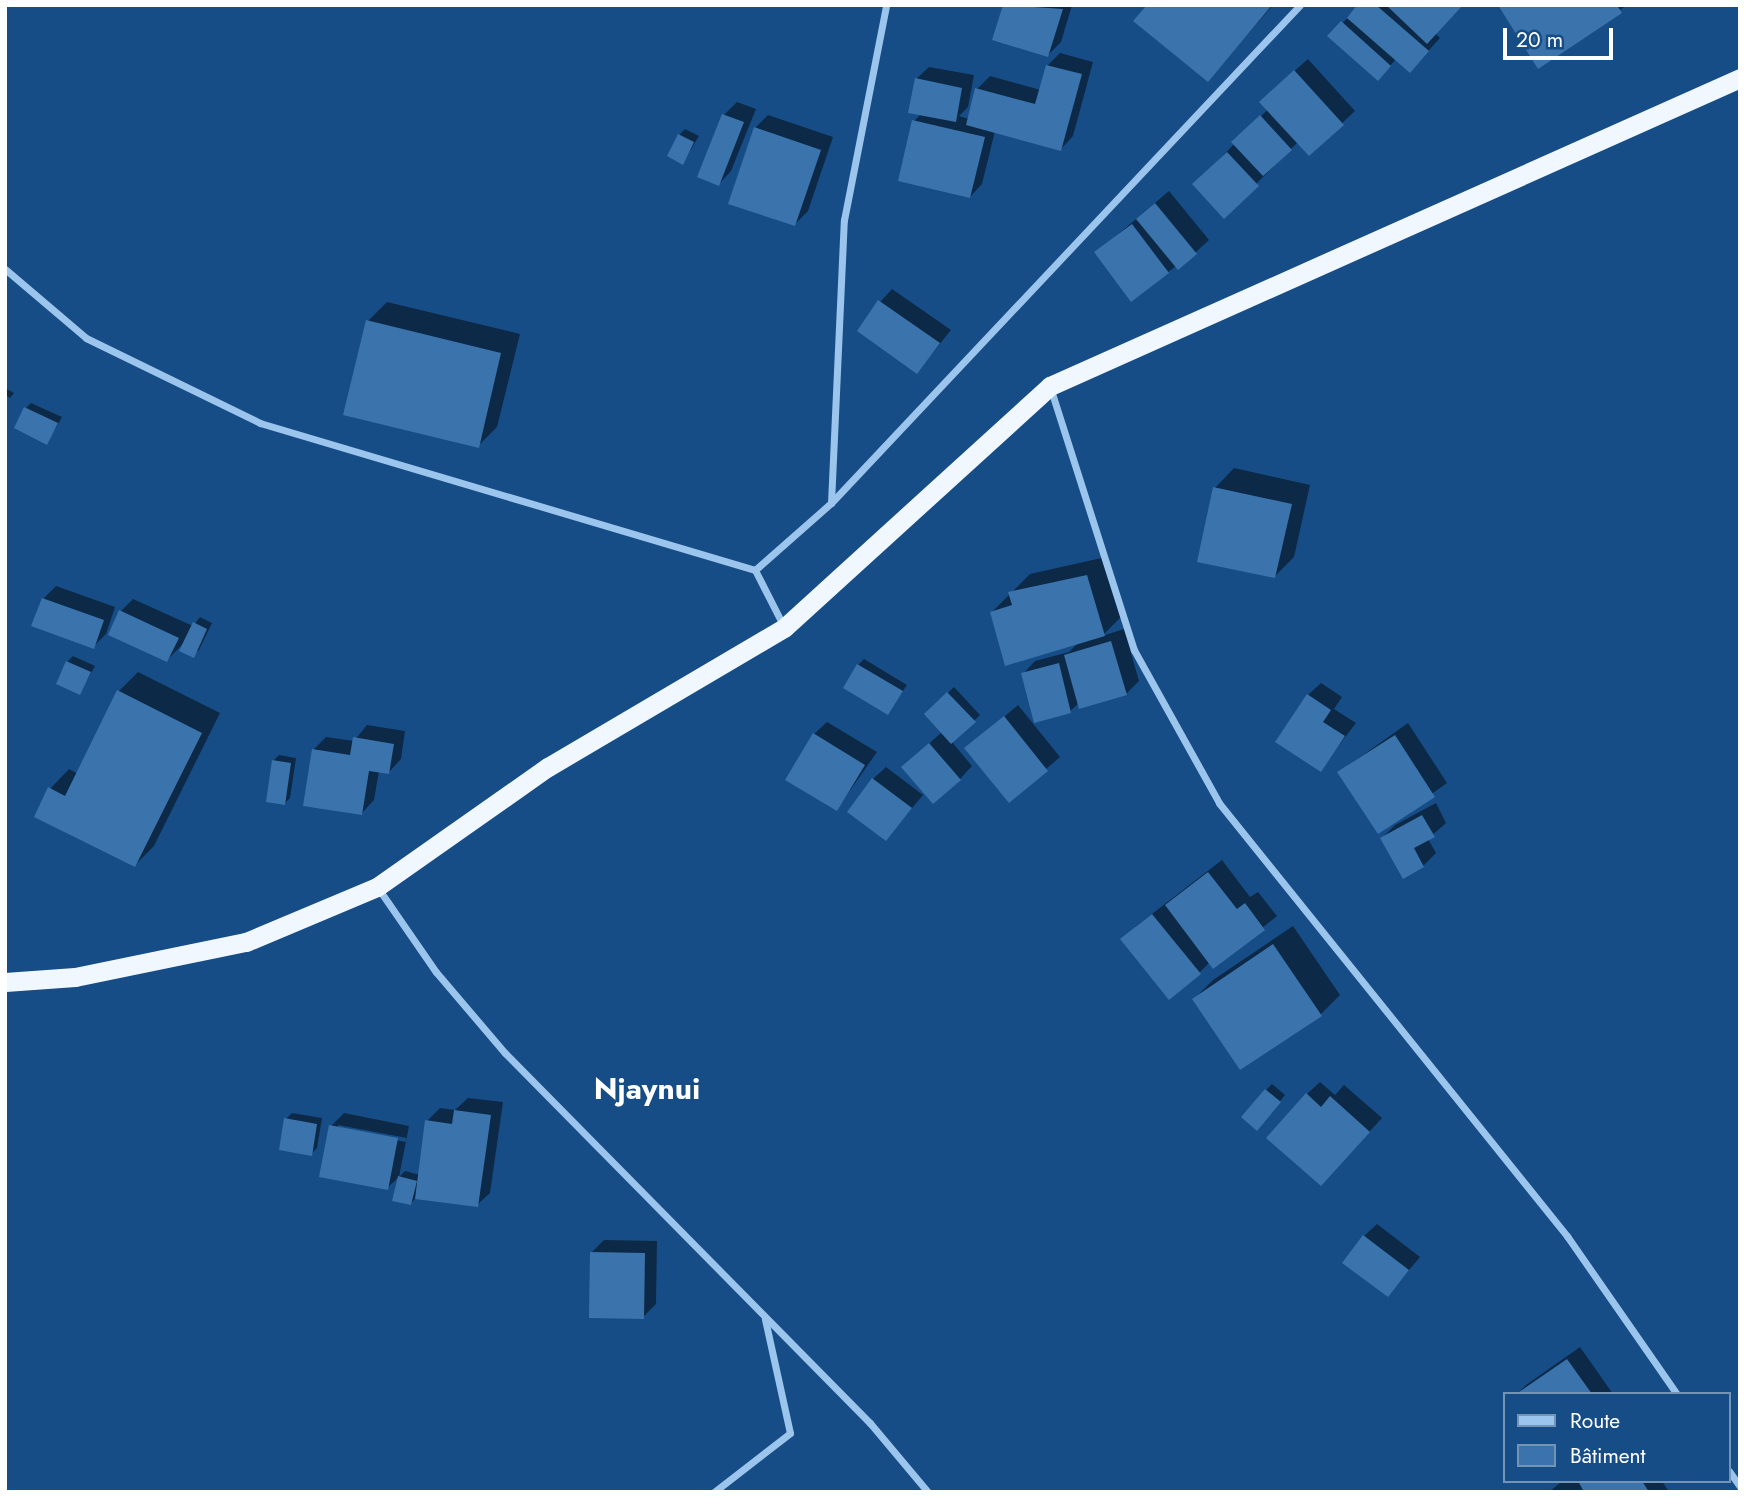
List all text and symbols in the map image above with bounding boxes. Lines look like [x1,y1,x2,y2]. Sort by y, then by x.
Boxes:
scale bar [1507,14,1617,58]
text: 20 m [1516,25,1563,55]
district label: Njaynui [594,1071,700,1107]
legend [1504,1392,1731,1483]
text: Route [1570,1406,1620,1436]
text: Bâtiment [1570,1441,1646,1471]

